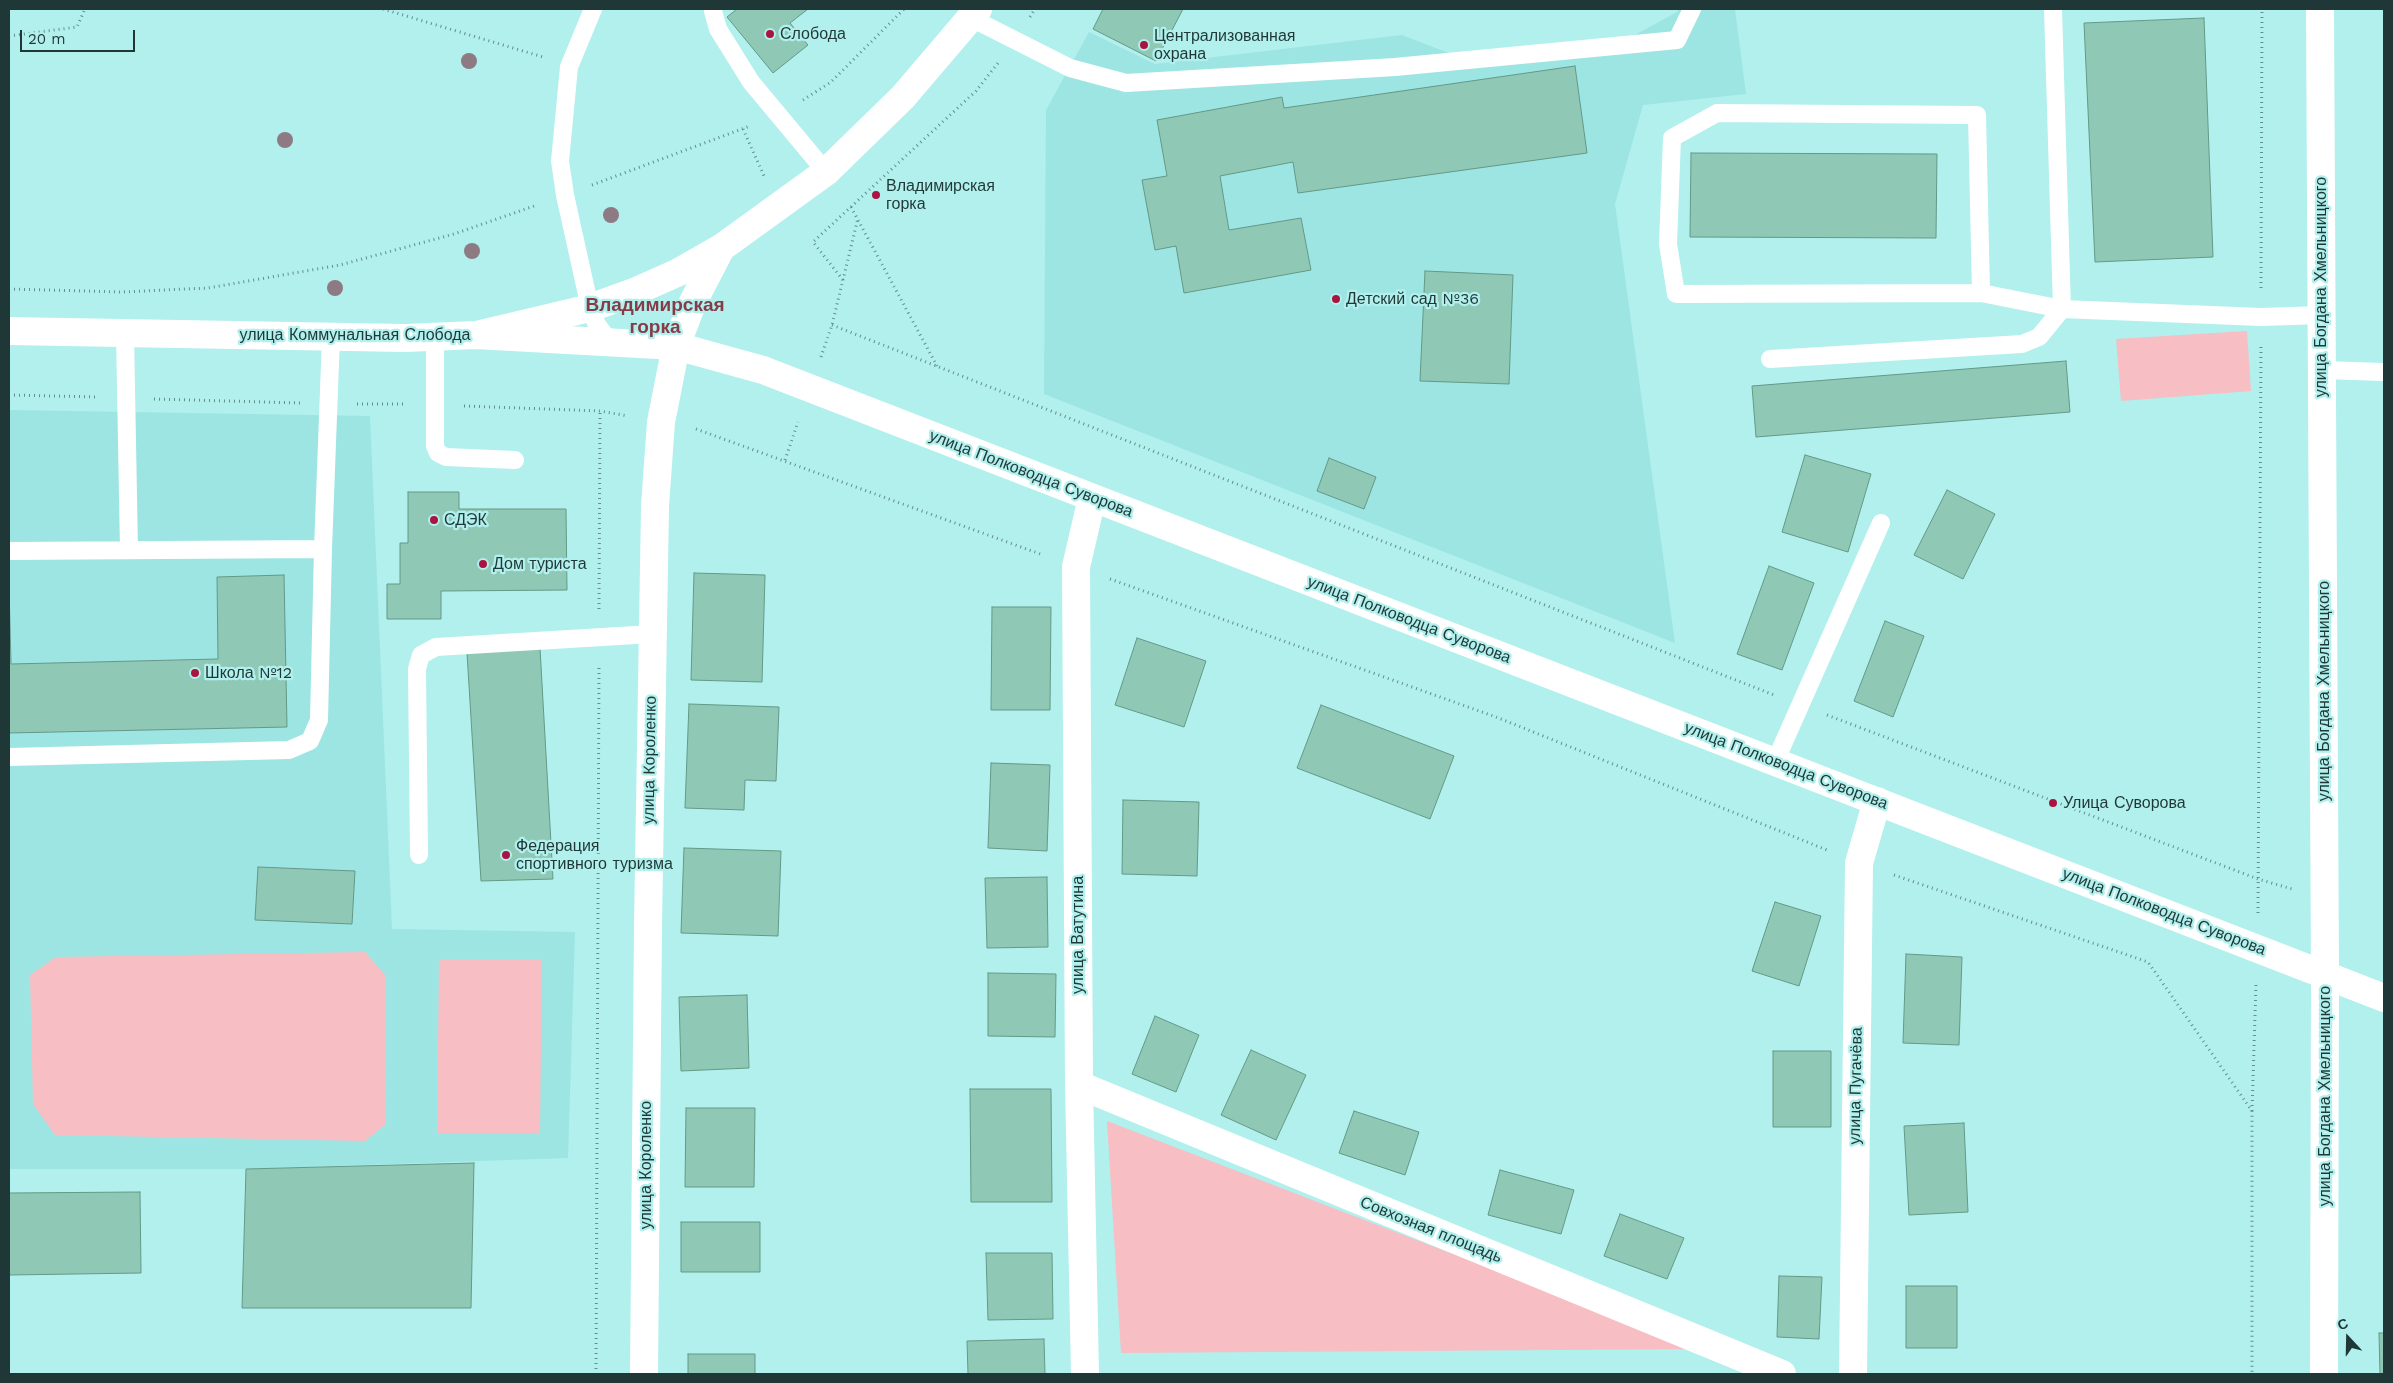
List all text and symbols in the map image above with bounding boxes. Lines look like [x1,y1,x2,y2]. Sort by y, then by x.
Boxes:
scale bar [22,20,138,52]
place label: Слобода [780,24,846,44]
place label: Централизованная охрана [1154,26,1295,64]
marker: Слобода [764,28,776,40]
text: 20 m [28,30,66,48]
marker: Централизованная охрана [1138,39,1150,51]
place label: Владимирская горка [886,176,995,214]
street label: улица Богдана Хмельницкого [2311,177,2331,397]
marker: Владимирская горка [870,189,882,201]
place label: Детский сад №36 [1346,289,1479,309]
marker: Детский сад №36 [1330,293,1342,305]
district label: Владимирская горка [585,294,725,338]
street label: улица Коммунальная Слобода [239,325,471,345]
street label: улица Полководца Суворова [927,426,1135,522]
place label: СДЭК [444,510,487,530]
marker: СДЭК [428,514,440,526]
place label: Дом туриста [493,554,587,574]
marker: Дом туриста [477,558,489,570]
street label: улица Полководца Суворова [1305,572,1513,668]
street label: улица Богдана Хмельницкого [2314,581,2334,801]
place label: Школа №12 [205,663,292,683]
marker: Школа №12 [189,667,201,679]
street label: улица Короленко [639,696,661,824]
street label: улица Полководца Суворова [1682,718,1890,814]
place label: Улица Суворова [2063,793,2186,813]
marker: Улица Суворова [2047,797,2059,809]
place label: Федерация спортивного туризма [516,836,673,874]
marker: Федерация спортивного туризма [500,849,512,861]
street label: улица Полководца Суворова [2060,864,2268,960]
street label: улица Ватутина [1068,876,1088,994]
street label: улица Богдана Хмельницкого [2315,986,2335,1206]
street label: улица Пугачёва [1845,1027,1867,1145]
street label: улица Короленко [636,1101,656,1229]
street label: Совхозная площадь [1357,1193,1505,1267]
north arrow [2323,1313,2373,1363]
text: С [2335,1315,2350,1333]

